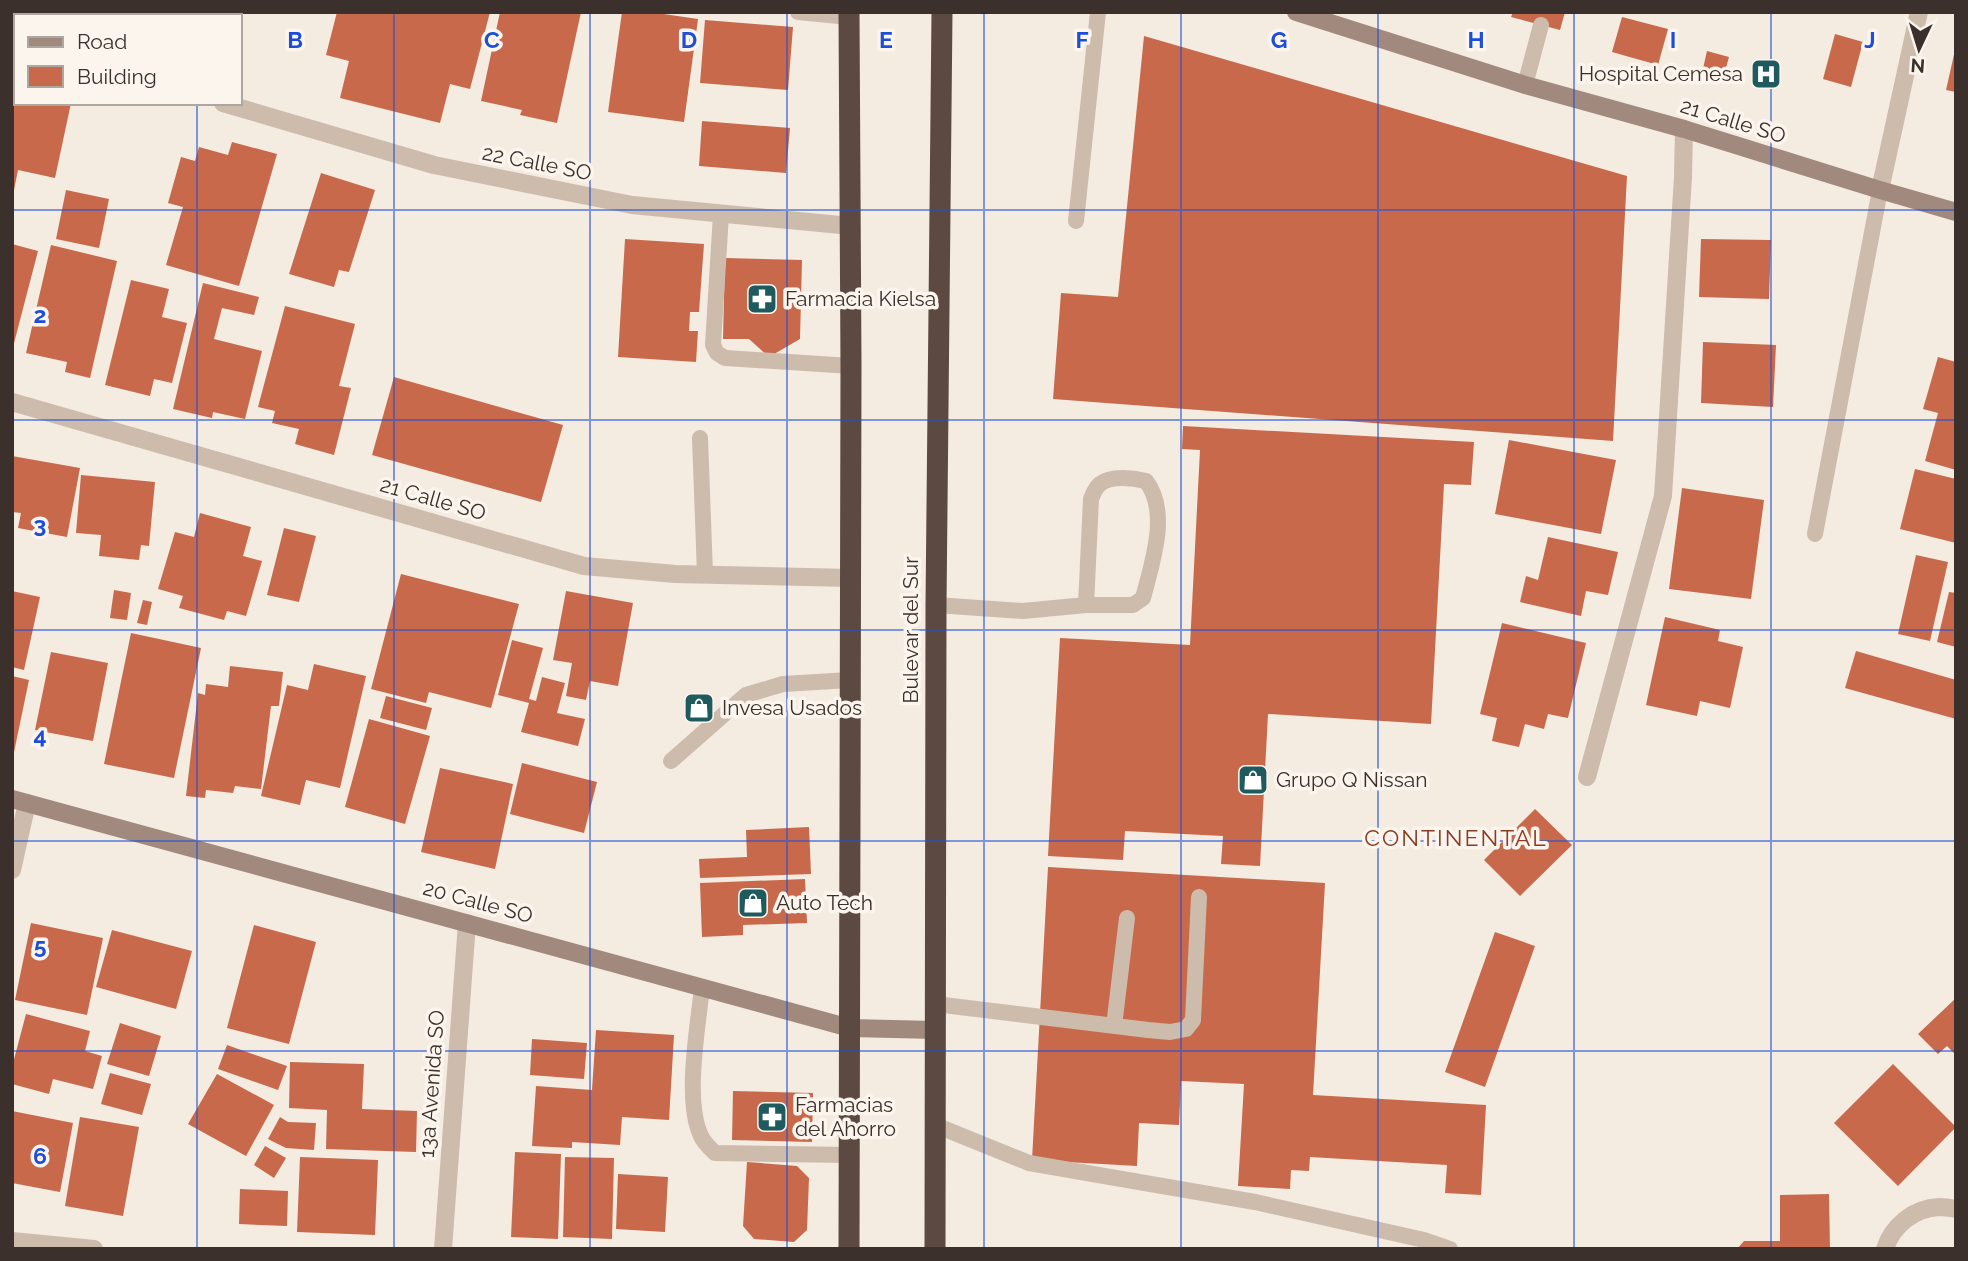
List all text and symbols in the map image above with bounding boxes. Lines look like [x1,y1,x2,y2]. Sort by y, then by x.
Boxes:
legend [14,14,242,105]
north arrow [1884,14,1954,84]
text: B [287,26,303,53]
text: C [484,26,500,53]
text: D [681,26,697,53]
text: E [879,26,893,53]
text: F [1075,26,1089,53]
text: G [1271,26,1287,53]
text: H [1467,26,1485,53]
text: I [1670,26,1676,53]
text: J [1864,26,1876,53]
text: Road [77,29,127,54]
text: N [1910,54,1926,77]
hospital icon: Hospital Cemesa [1749,57,1783,91]
place label: Hospital Cemesa [1579,61,1743,86]
text: Building [77,64,157,89]
street label: 21 Calle SO [1677,93,1789,148]
street label: 22 Calle SO [480,140,594,185]
pharmacy icon: Farmacia Kielsa [745,282,779,316]
place label: Farmacia Kielsa [785,286,936,311]
text: 2 [34,301,46,328]
street label: 21 Calle SO [377,472,489,526]
text: 3 [34,511,46,538]
street label: Bulevar del Sur [898,556,923,704]
shop icon: Invesa Usados [682,691,716,725]
place label: Invesa Usados [722,695,862,720]
text: 4 [33,722,47,749]
shop icon: Grupo Q Nissan [1236,763,1270,797]
place label: Grupo Q Nissan [1276,767,1428,792]
district label: CONTINENTAL [1364,824,1548,851]
street label: 20 Calle SO [421,875,536,928]
shop icon: Auto Tech [736,886,770,920]
place label: Auto Tech [776,890,873,915]
text: 5 [34,932,47,959]
street label: 13a Avenida SO [414,1009,449,1159]
place label: Farmacias del Ahorro [795,1092,896,1141]
pharmacy icon: Farmacias del Ahorro [755,1100,789,1134]
text: 6 [33,1142,47,1169]

